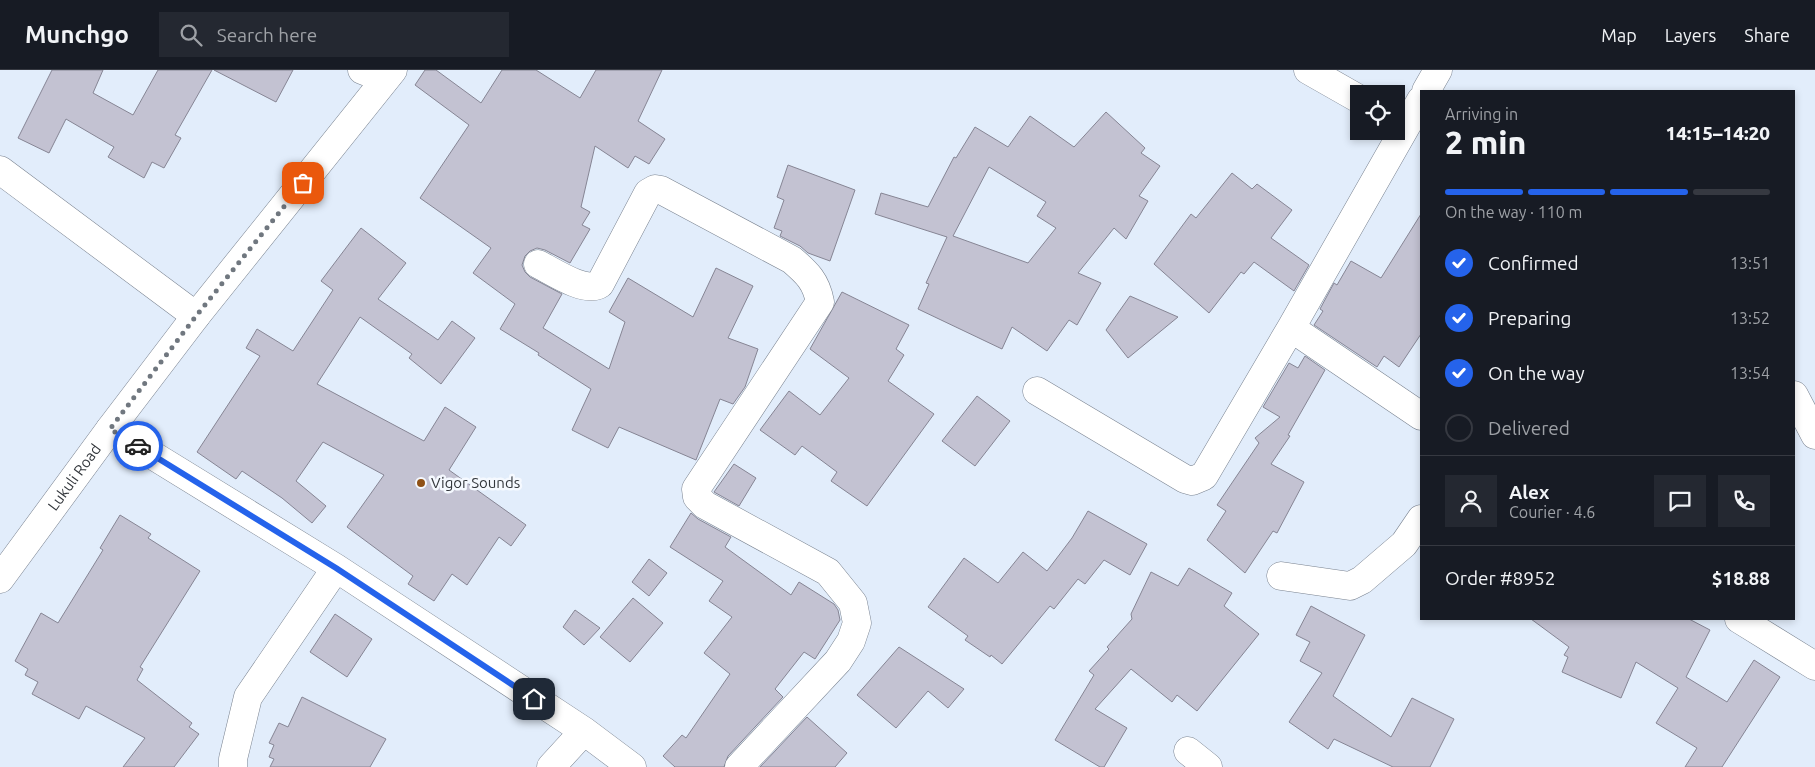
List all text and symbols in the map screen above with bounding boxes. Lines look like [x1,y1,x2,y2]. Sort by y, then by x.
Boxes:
search box [159,12,509,57]
text: Munchgo [25,21,129,48]
icon: search [177,21,205,49]
text: Search here [217,24,317,46]
text: Map [1601,25,1637,45]
text: Layers [1665,25,1716,45]
text: Share [1744,25,1790,45]
map controls [1350,85,1405,140]
button: locate [1350,85,1405,140]
text: Arriving in [1445,105,1518,123]
text: 14:15–14:20 [1665,122,1770,144]
text: 2 min [1445,124,1526,160]
pin [282,162,324,204]
icon: bag [289,169,317,197]
text: On the way · 110 m [1445,203,1582,221]
icon: check [1445,249,1473,277]
text: Confirmed [1488,252,1579,274]
text: 13:51 [1730,254,1770,272]
icon: check [1445,304,1473,332]
text: Preparing [1488,307,1572,329]
text: 13:52 [1730,309,1770,327]
icon: check [1445,359,1473,387]
text: On the way [1488,362,1585,384]
text: 13:54 [1730,364,1770,382]
text: Delivered [1488,417,1570,439]
courier [113,421,163,471]
icon: car [124,432,152,460]
street label: Lukuli Road [44,441,104,514]
place label: Vigor Sounds [431,474,520,491]
button: person [1445,475,1497,527]
button: chat [1654,475,1706,527]
button: phone [1718,475,1770,527]
marker: Vigor Sounds [415,477,427,489]
text: Alex [1509,481,1549,503]
text: Courier · 4.6 [1509,503,1595,521]
text: Order #8952 [1445,567,1555,589]
text: $18.88 [1712,567,1770,589]
pin [513,678,555,720]
icon: home [520,685,548,713]

